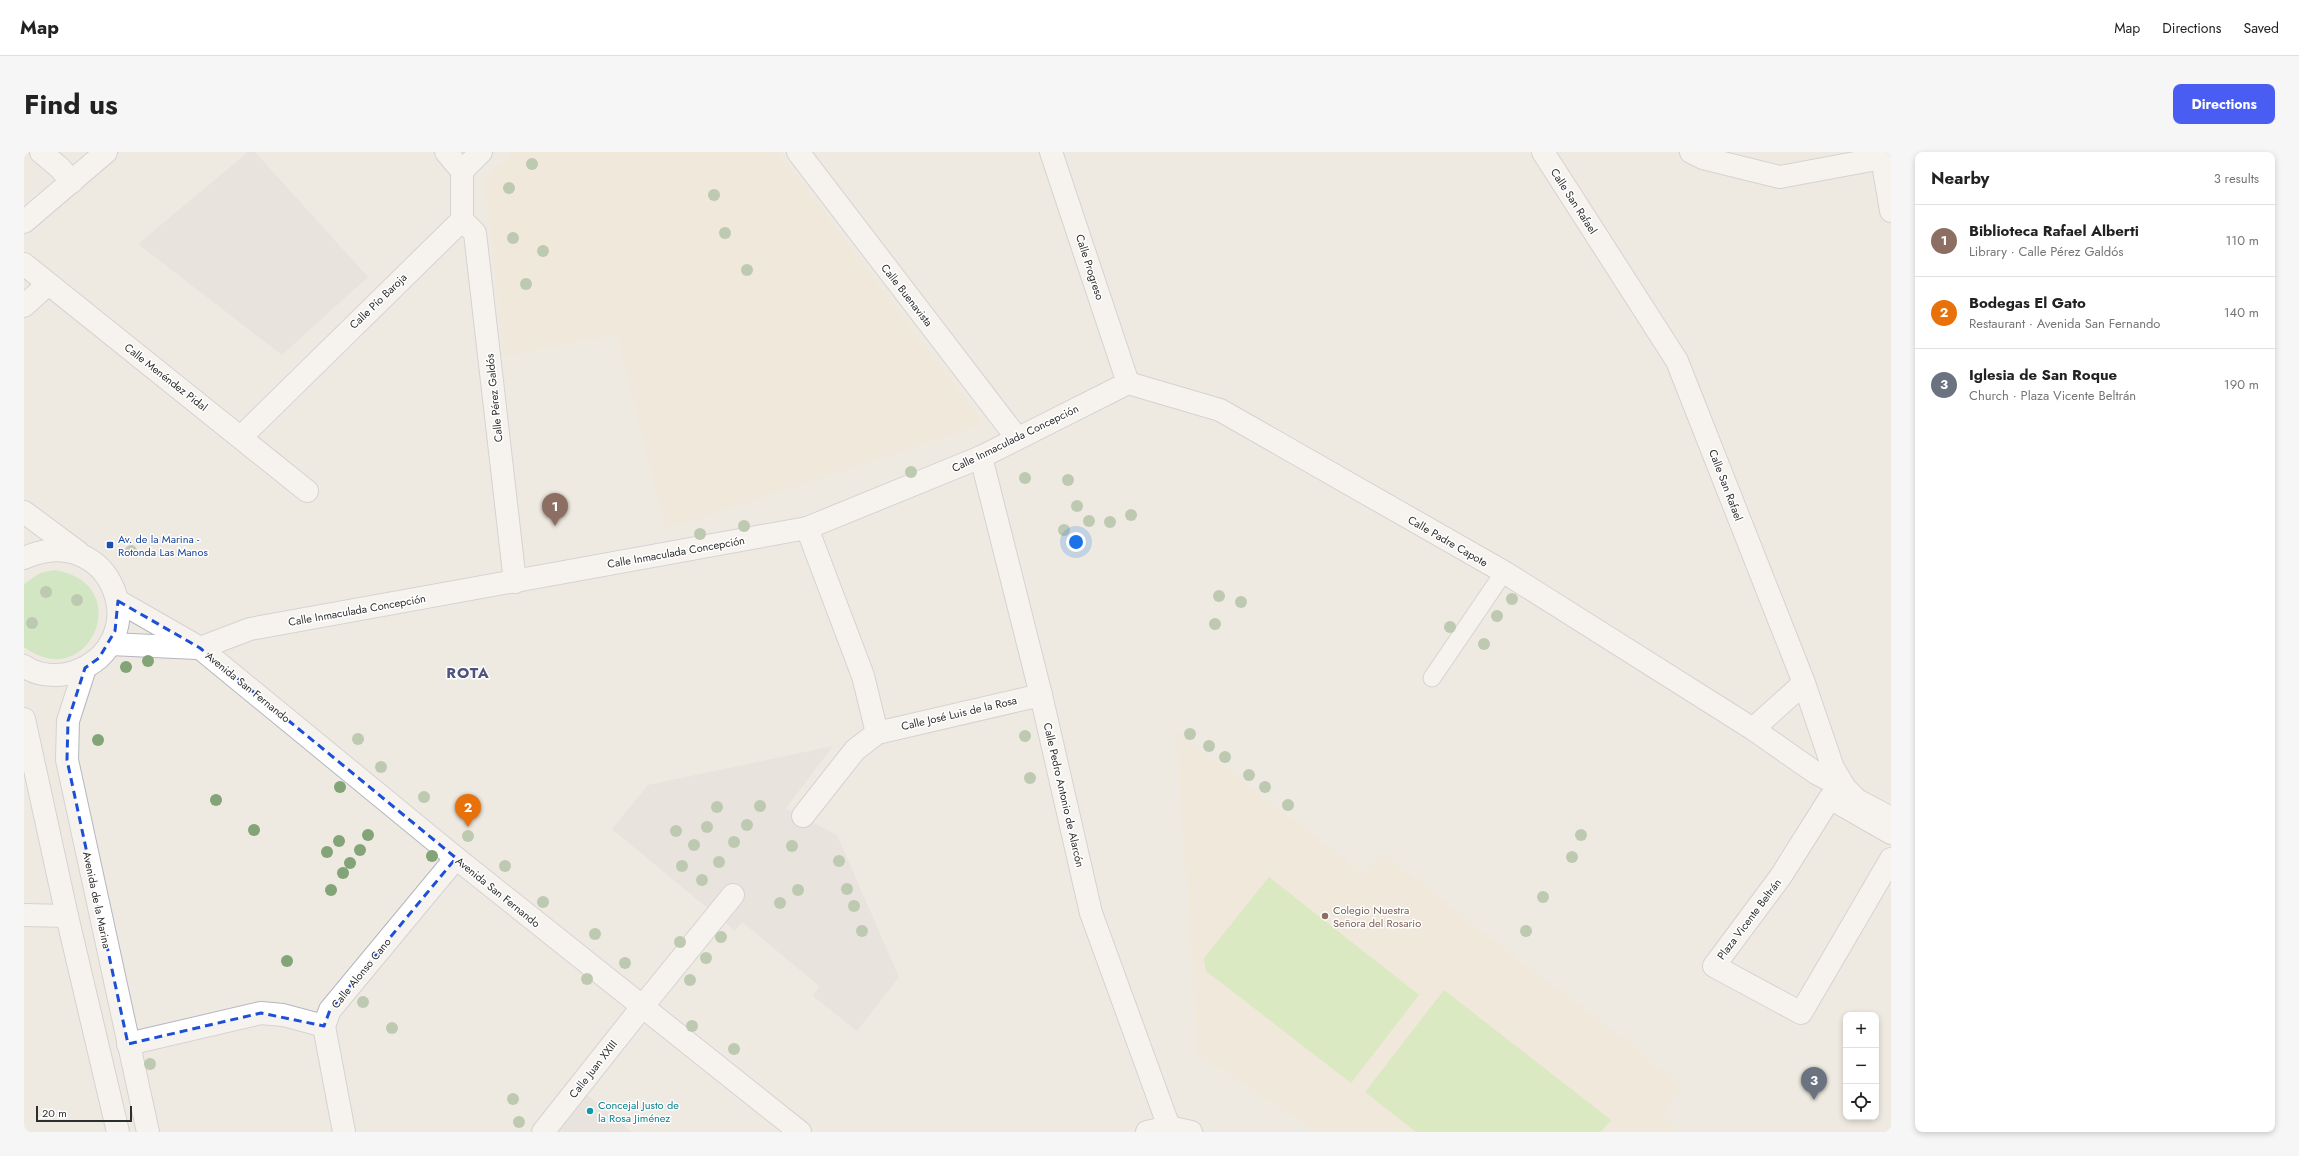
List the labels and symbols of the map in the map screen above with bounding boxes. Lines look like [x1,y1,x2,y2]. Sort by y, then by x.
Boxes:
street label: Calle San Rafael [1547,165,1601,237]
street label: Calle Progreso [1072,232,1108,302]
street label: Calle Buenavista [877,260,937,330]
street label: Calle Pío Baroja [346,269,410,333]
street label: Calle Menéndez Pidal [121,339,211,415]
street label: Calle Pérez Galdós [481,352,507,443]
street label: Calle Inmaculada Concepción [949,400,1081,476]
street label: Calle San Rafael [1705,447,1747,523]
pin: 1 [542,493,568,526]
street label: Calle Padre Capote [1405,512,1491,571]
place label: Av. de la Marina - Rotonda Las Manos [118,531,208,560]
street label: Calle Inmaculada Concepción [606,532,746,572]
your location [1066,532,1086,552]
marker: Av. de la Marina - Rotonda Las Manos [105,540,115,550]
street label: Calle Inmaculada Concepción [287,590,427,630]
street label: Avenida San Fernando [202,648,294,726]
district label: ROTA [446,662,490,684]
street label: Calle José Luis de la Rosa [900,692,1018,734]
street label: Calle Pedro Antonio de Alarcón [1040,721,1088,869]
pin: 2 [455,794,481,827]
street label: Avenida de la Marina [79,850,115,950]
street label: Avenida San Fernando [452,853,544,931]
street label: Plaza Vicente Beltrán [1713,875,1785,963]
place label: Colegio Nuestra Señora del Rosario [1333,902,1421,931]
marker: Colegio Nuestra Señora del Rosario [1320,911,1330,921]
street label: Calle Alonso Cano [327,934,395,1012]
street label: Calle Juan XXIII [565,1037,621,1101]
pin: 3 [1801,1067,1827,1100]
place label: Concejal Justo de la Rosa Jiménez [598,1097,679,1126]
scale bar [36,1104,132,1123]
marker: Concejal Justo de la Rosa Jiménez [585,1106,595,1116]

